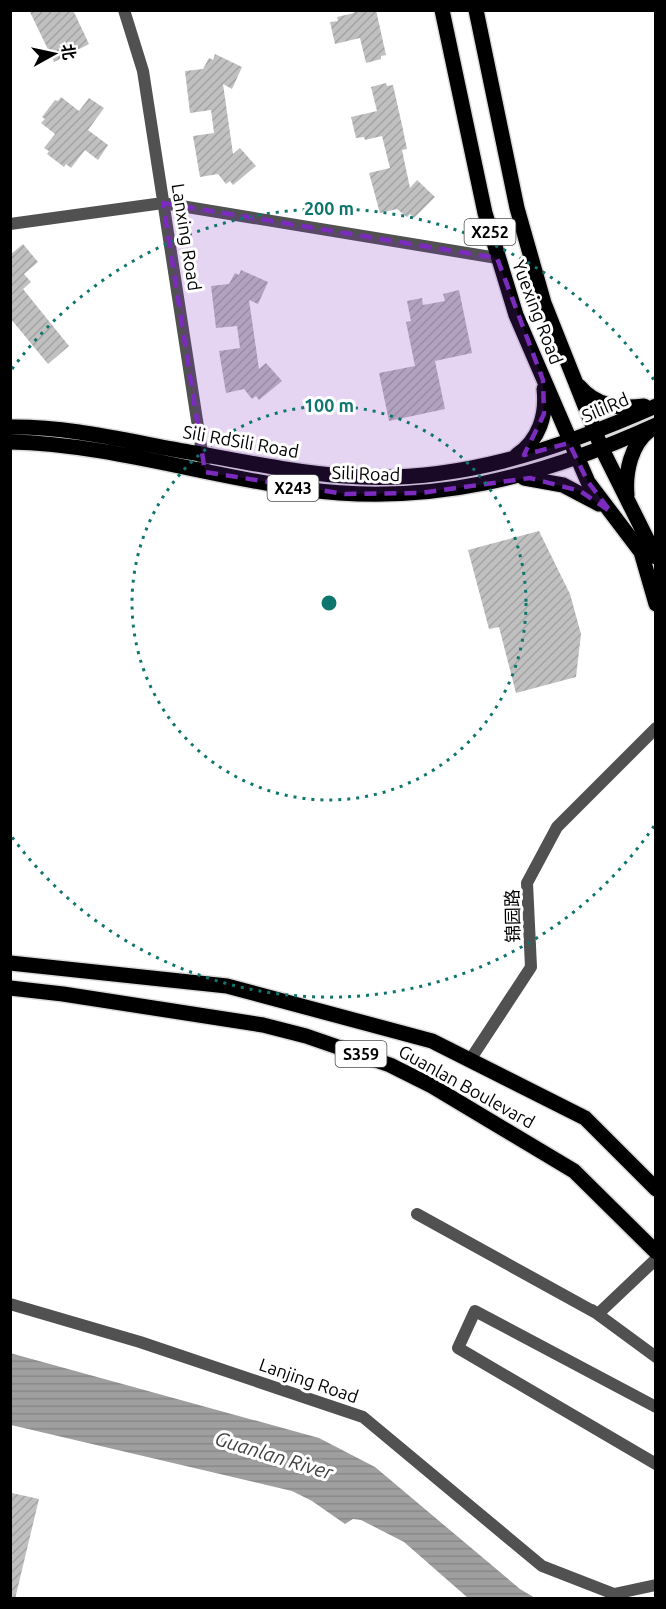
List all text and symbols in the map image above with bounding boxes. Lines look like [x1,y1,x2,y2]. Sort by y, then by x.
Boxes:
north arrow [24,24,84,84]
text: 北 [59,43,79,61]
street label: Lanxing Road [169,182,205,292]
text: 200 m [304,198,354,218]
road number: X252 [464,219,516,245]
street label: Yuexing Road [509,257,567,367]
street label: Sili Rd [579,388,631,426]
text: 100 m [304,395,354,415]
street label: Sili RdSili Road [182,421,300,461]
street label: Sili Road [331,462,401,484]
road number: X243 [268,475,318,501]
centre of rings [319,593,339,613]
street label: 锦园路 [502,889,522,943]
street label: Guanlan Boulevard [396,1040,538,1132]
road number: S359 [336,1041,386,1067]
street label: Lanjing Road [257,1354,361,1406]
water label: Guanlan River [212,1426,337,1484]

